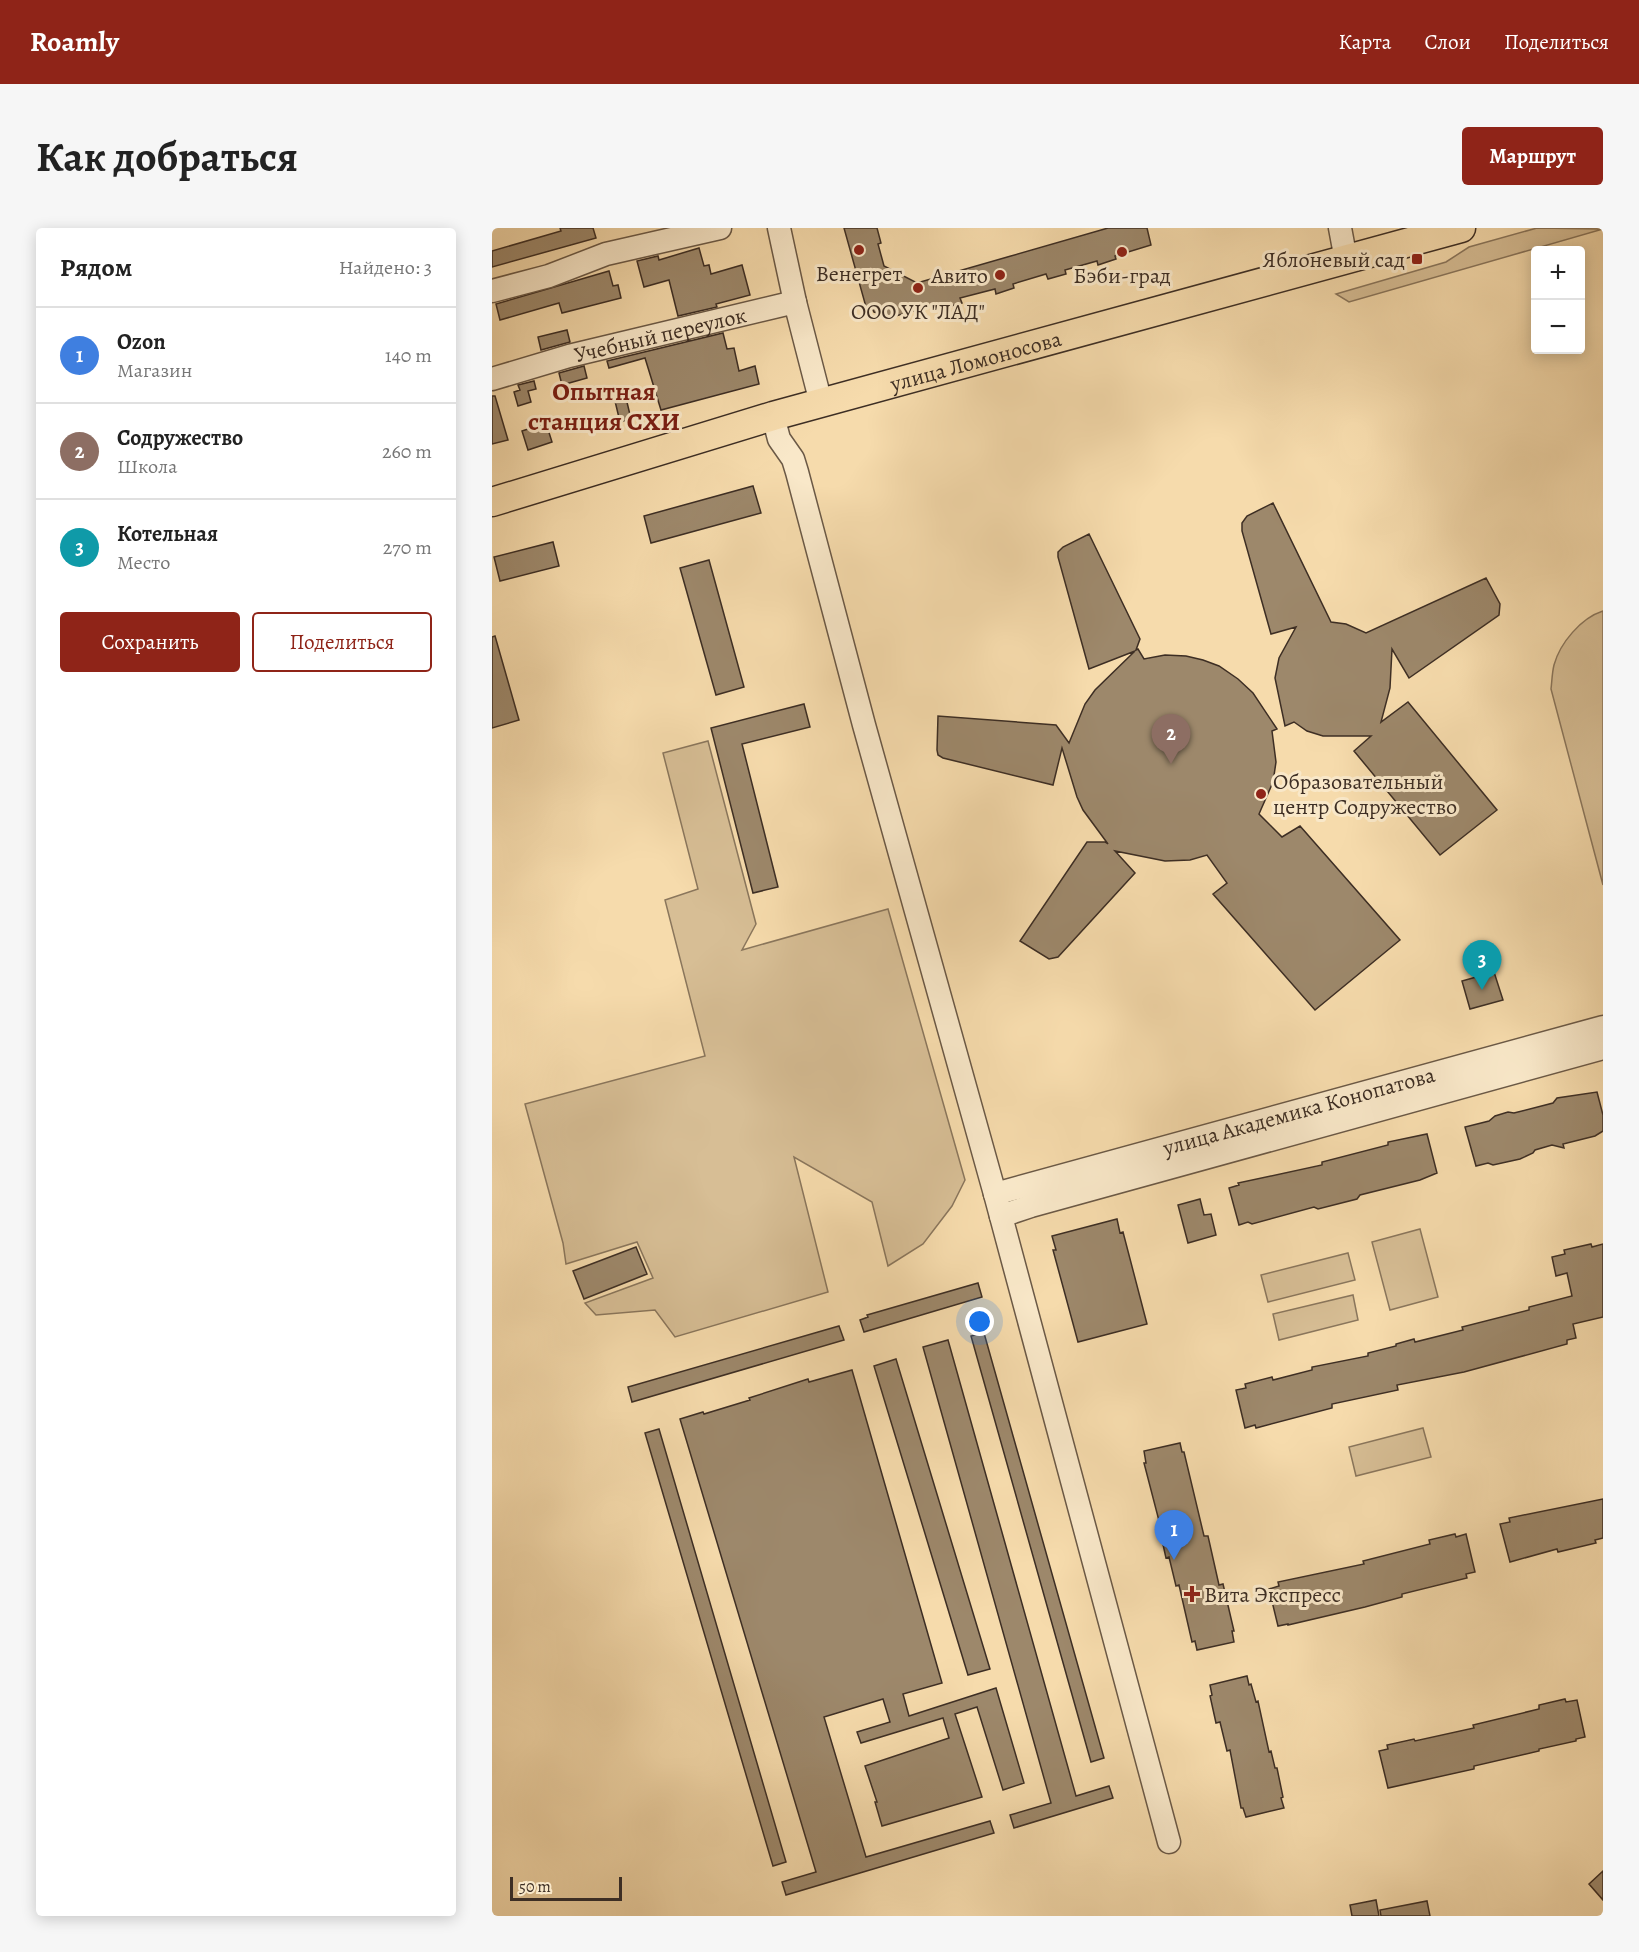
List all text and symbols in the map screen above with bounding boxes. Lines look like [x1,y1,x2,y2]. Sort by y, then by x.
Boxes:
text: Roamly [30,23,119,61]
text: Карта [1338,28,1391,56]
text: Слои [1424,28,1471,56]
text: Поделиться [1504,28,1609,56]
button: Маршрут [1462,127,1603,185]
text: Как добраться [36,128,298,185]
marker: Венегрет [852,243,866,257]
marker: Бэби-град [1115,245,1129,259]
place label: Яблоневый сад [1262,245,1405,275]
map controls [1531,246,1585,354]
button: + [1531,246,1585,300]
text: Рядом [60,250,132,285]
marker: Яблоневый сад [1410,252,1424,266]
text: Найдено: 3 [339,254,432,281]
place label: Венегрет [816,259,902,289]
place label: Авито [930,261,988,291]
place label: Бэби-град [1073,261,1171,291]
marker: Авито [993,268,1007,282]
marker: ООО УК "ЛАД" [911,281,925,295]
place label: ООО УК "ЛАД" [851,297,985,327]
street label: Учебный переулок [571,300,750,370]
button: − [1531,300,1585,354]
street label: улица Ломоносова [886,324,1066,400]
text: Ozon [117,327,166,357]
text: 1 [76,342,83,369]
text: 140 m [385,342,432,369]
text: Магазин [117,357,192,384]
district label: Опытная станция СХИ [528,374,680,439]
text: Содружество [117,423,243,453]
text: 2 [75,438,84,465]
text: 260 m [382,438,432,465]
text: Школа [117,453,177,480]
text: Котельная [117,519,218,549]
text: 3 [75,534,84,561]
text: 270 m [383,534,432,561]
text: Место [117,549,170,576]
button: Сохранить [60,612,240,672]
button: Поделиться [252,612,432,672]
pin: 2 [1152,714,1190,764]
place label: Образовательный центр Содружество [1273,767,1457,822]
marker: Образовательный центр Содружество [1254,787,1268,801]
pin: 3 [1462,940,1502,990]
street label: улица Академика Конопатова [1159,1060,1439,1163]
your location [965,1307,994,1336]
pin: 1 [1154,1510,1194,1560]
place label: Вита Экспресс [1204,1580,1341,1610]
marker: Вита Экспресс [1185,1587,1199,1601]
scale bar [510,1874,622,1902]
text: 50 m [519,1876,551,1898]

